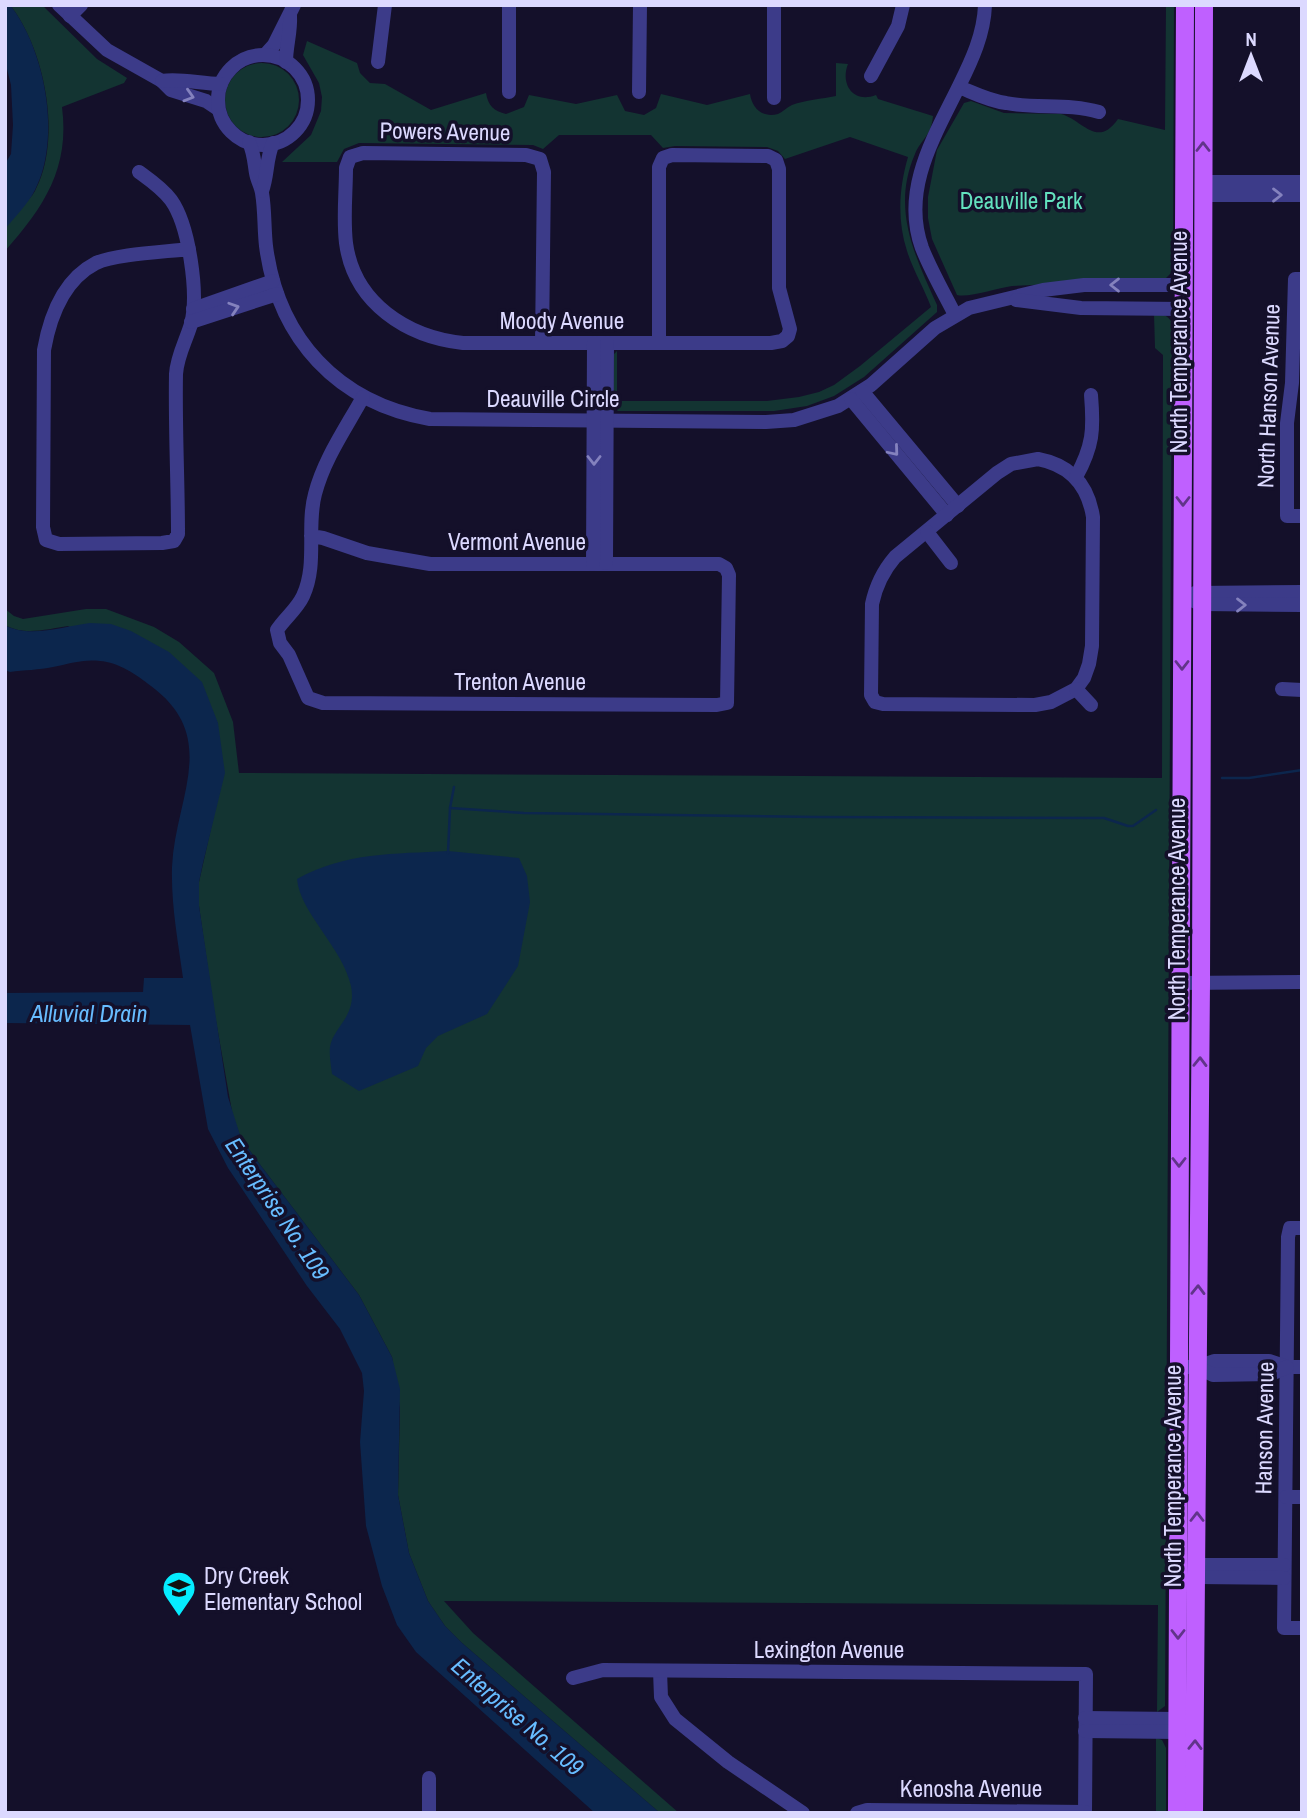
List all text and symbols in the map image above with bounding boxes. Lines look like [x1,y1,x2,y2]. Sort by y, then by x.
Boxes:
north arrow [1216,21,1286,91]
text: N [1245,26,1257,52]
one-way arrow [183,88,195,102]
street label: Powers Avenue [379,114,511,148]
one-way arrow [1195,141,1211,152]
park label: Deauville Park [960,185,1083,216]
one-way arrow [1272,187,1283,203]
street label: North Temperance Avenue [1163,231,1194,453]
one-way arrow [1109,277,1119,293]
one-way arrow [228,302,240,317]
street label: North Hanson Avenue [1249,303,1287,489]
street label: Moody Avenue [500,305,624,336]
street label: Deauville Circle [486,383,620,414]
one-way arrow [886,444,899,456]
one-way arrow [586,455,602,466]
one-way arrow [1175,496,1191,506]
street label: Vermont Avenue [448,526,586,557]
one-way arrow [1236,597,1247,612]
one-way arrow [1174,660,1190,670]
street label: Trenton Avenue [454,666,586,697]
street label: North Temperance Avenue [1161,798,1192,1020]
water label: Alluvial Drain [29,997,148,1029]
one-way arrow [1192,1056,1208,1067]
water label: Enterprise No. 109 [219,1131,337,1285]
one-way arrow [1171,1157,1187,1167]
one-way arrow [1190,1284,1206,1294]
street label: Hanson Avenue [1247,1361,1281,1495]
street label: North Temperance Avenue [1157,1365,1188,1587]
one-way arrow [1189,1511,1205,1522]
place label: Dry Creek Elementary School [204,1560,362,1617]
school or university icon: Dry Creek Elementary School [160,1569,198,1618]
one-way arrow [1170,1629,1185,1640]
street label: Lexington Avenue [754,1634,904,1665]
water label: Enterprise No. 109 [445,1650,591,1782]
one-way arrow [1187,1739,1203,1749]
street label: Kenosha Avenue [900,1773,1042,1804]

